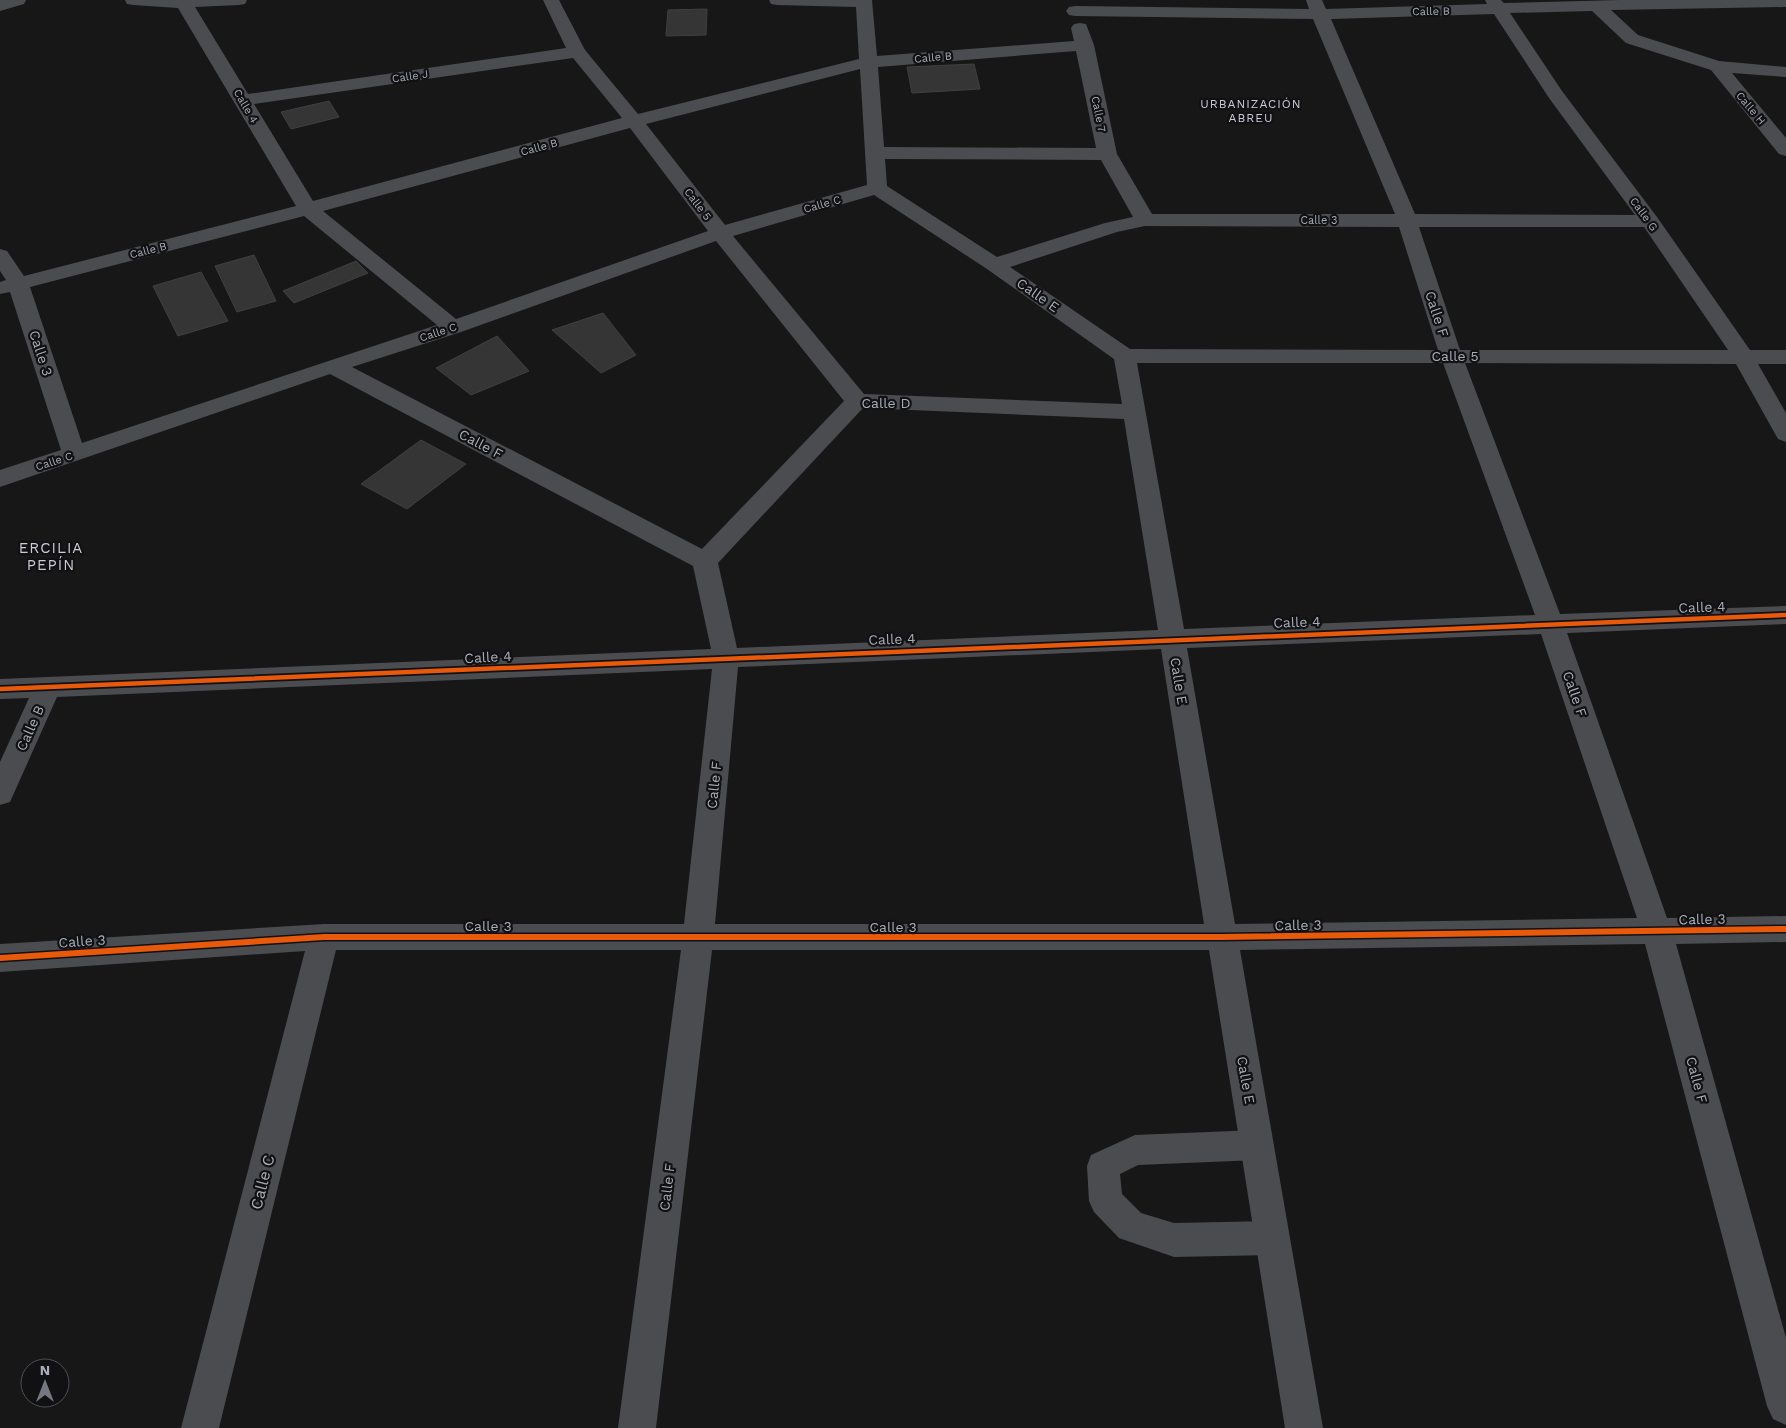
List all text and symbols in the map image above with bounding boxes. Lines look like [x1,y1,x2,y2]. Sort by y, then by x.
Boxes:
street label: Calle B [1412,5,1450,18]
street label: Calle B [914,49,952,66]
street label: Calle J [391,68,429,85]
street label: Calle 4 [231,87,261,126]
street label: Calle H [1733,89,1768,127]
street label: Calle 7 [1089,95,1108,133]
district label: URBANIZACIÓN ABREU [1200,97,1302,125]
street label: Calle B [519,136,559,159]
street label: Calle 5 [681,186,714,223]
street label: Calle C [802,193,843,216]
street label: Calle G [1627,195,1660,234]
street label: Calle 3 [1300,214,1338,227]
street label: Calle B [128,240,168,261]
street label: Calle E [1014,275,1062,315]
street label: Calle F [1422,289,1452,339]
street label: Calle C [418,320,459,345]
street label: Calle 3 [26,328,56,378]
street label: Calle 5 [1431,348,1479,364]
street label: Calle D [861,395,911,411]
street label: Calle F [456,426,506,462]
street label: Calle C [34,449,75,474]
district label: ERCILIA PEPÍN [19,539,83,574]
street label: Calle 4 [1678,598,1726,616]
street label: Calle 4 [1273,613,1321,631]
street label: Calle 4 [868,630,916,648]
street label: Calle 4 [464,648,512,666]
street label: Calle E [1167,656,1191,706]
street label: Calle F [1560,669,1590,719]
street label: Calle B [13,703,47,753]
street label: Calle F [704,761,724,809]
street label: Calle 3 [1678,911,1726,927]
street label: Calle 3 [1274,917,1322,933]
street label: Calle 3 [464,918,512,934]
street label: Calle 3 [869,919,917,935]
street label: Calle 3 [58,931,106,951]
street label: Calle E [1234,1055,1258,1105]
street label: Calle F [1683,1055,1711,1105]
street label: Calle C [247,1153,278,1211]
street label: Calle F [656,1162,678,1212]
north arrow [20,1358,70,1408]
text: N [40,1362,50,1378]

